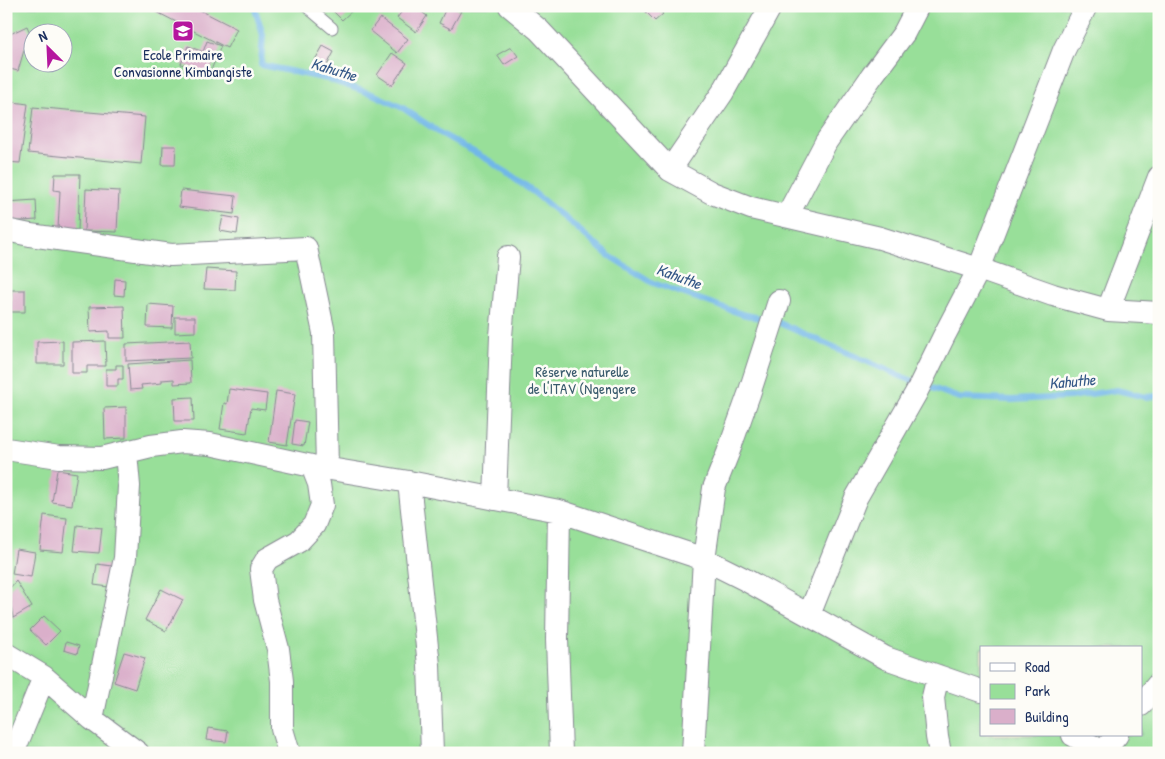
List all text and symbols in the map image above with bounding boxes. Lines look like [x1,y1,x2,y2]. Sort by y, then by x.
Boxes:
school or university icon: Ecole Primaire Convasionne Kimbangiste [171,19,195,43]
north arrow [22,22,72,72]
text: N [35,25,50,46]
place label: Ecole Primaire Convasionne Kimbangiste [114,44,252,82]
water label: Kahuthe [309,52,360,86]
water label: Kahuthe [653,258,705,294]
park label: Réserve naturelle de l'ITAV (Ngengere [528,361,636,399]
water label: Kahuthe [1048,368,1097,394]
legend [980,646,1142,736]
text: Road [1025,656,1050,677]
text: Park [1025,680,1050,701]
text: Building [1025,706,1069,727]

